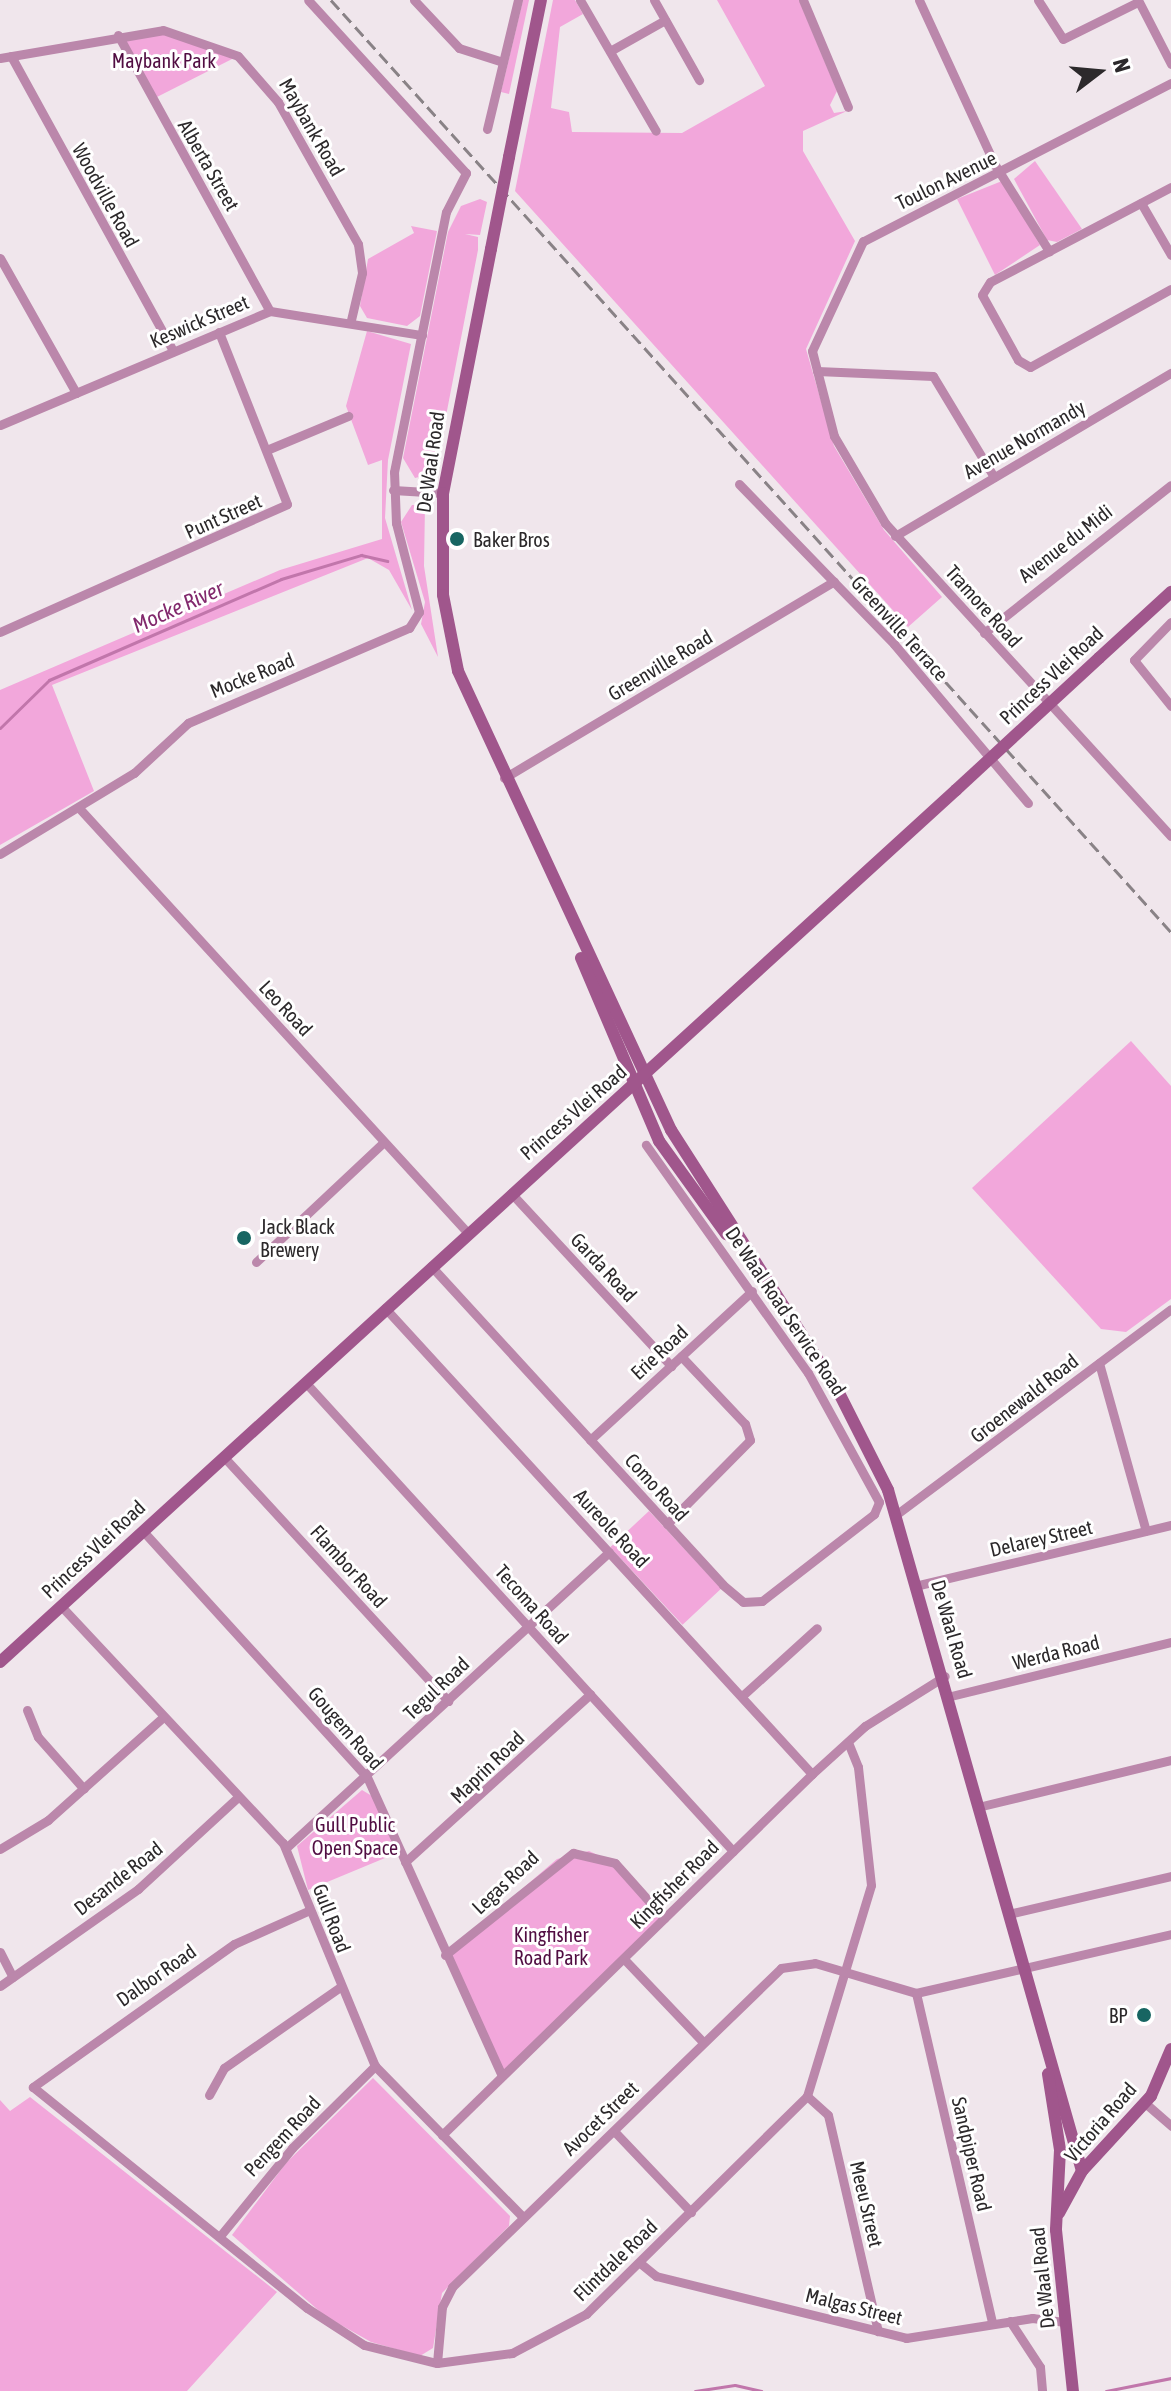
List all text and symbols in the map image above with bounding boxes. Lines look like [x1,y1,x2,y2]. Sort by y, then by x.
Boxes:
north arrow [1059,32,1139,112]
park label: Maybank Park [112,48,216,72]
text: N [1108,56,1136,75]
street label: Maybank Road [274,74,350,180]
street label: Alberta Street [173,115,245,215]
street label: Woodville Road [68,139,144,251]
street label: Toulon Avenue [892,145,1000,215]
street label: Keswick Street [146,289,252,353]
street label: Avenue Normandy [959,395,1089,483]
street label: De Waal Road [411,410,449,514]
street label: Punt Street [181,488,265,544]
street label: Avenue du Midi [1013,499,1117,587]
place label: Baker Bros [473,527,550,551]
marker: Baker Bros [448,530,466,548]
street label: Tramore Road [941,560,1027,652]
street label: Greenville Terrace [847,570,953,686]
water label: Mocke River [128,575,228,639]
street label: Princess Vlei Road [994,621,1108,729]
street label: Greenville Road [603,624,717,706]
street label: Mocke Road [206,647,298,703]
street label: Leo Road [254,975,318,1041]
street label: Princess Vlei Road [515,1059,631,1165]
place label: Jack Black Brewery [260,1214,335,1261]
street label: De Waal Road Service Road [721,1222,851,1400]
street label: Garda Road [566,1228,642,1306]
marker: Jack Black Brewery [235,1229,253,1247]
street label: Erie Road [626,1320,692,1384]
street label: Groenewald Road [965,1348,1083,1448]
street label: Como Road [620,1448,694,1526]
street label: Aureole Road [570,1484,654,1572]
street label: Princess Vlei Road [36,1495,150,1603]
street label: Delarey Street [987,1515,1095,1561]
street label: Flambor Road [306,1520,392,1612]
street label: Tecoma Road [490,1560,574,1648]
street label: De Waal Road [926,1577,978,1681]
street label: Werda Road [1010,1630,1102,1674]
street label: Tegul Road [398,1652,474,1724]
street label: Gougem Road [303,1682,389,1774]
street label: Maprin Road [445,1726,529,1808]
park label: Gull Public Open Space [312,1813,398,1860]
street label: Kingfisher Road [625,1835,723,1933]
street label: Desande Road [69,1836,167,1920]
street label: Legas Road [467,1845,543,1919]
street label: Gull Road [308,1880,356,1956]
park label: Kingfisher Road Park [514,1923,588,1970]
street label: Dalbor Road [112,1939,200,2011]
place label: BP [1109,2003,1128,2027]
marker: BP [1135,2006,1153,2024]
street label: Avocet Street [557,2076,643,2160]
street label: Victoria Road [1059,2077,1141,2167]
street label: Pengem Road [239,2091,325,2181]
street label: Sandpiper Road [947,2095,997,2213]
street label: Meeu Street [845,2159,889,2249]
street label: Flintdale Road [568,2214,662,2306]
street label: De Waal Road [1025,2226,1059,2330]
street label: Malgas Street [803,2282,905,2330]

